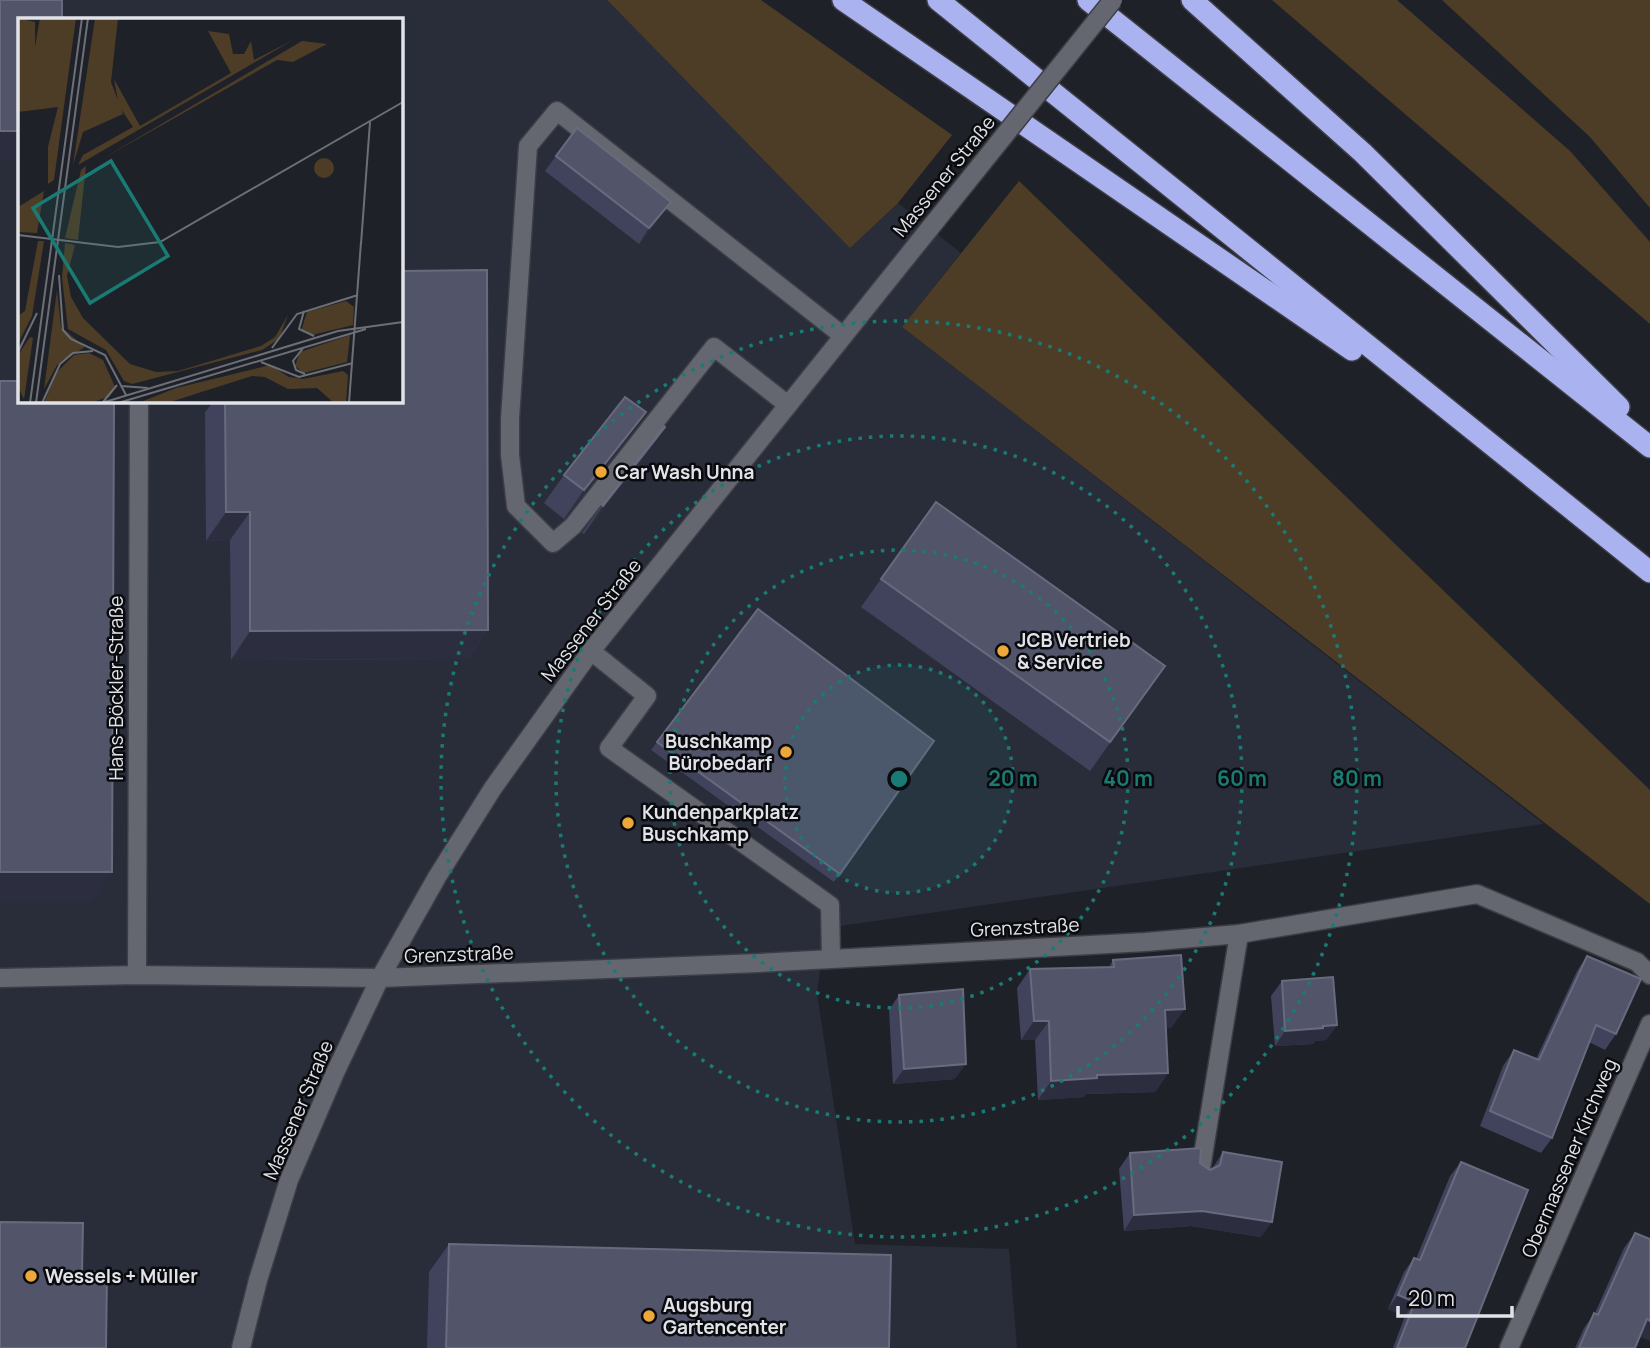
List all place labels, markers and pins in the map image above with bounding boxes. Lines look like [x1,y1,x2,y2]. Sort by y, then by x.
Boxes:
place label: Car Wash Unna [615,459,754,485]
marker: Car Wash Unna [593,464,609,480]
place label: JCB Vertrieb & Service [1017,627,1131,675]
marker: JCB Vertrieb & Service [995,643,1011,659]
place label: Buschkamp Bürobedarf [665,728,772,776]
marker: Buschkamp Bürobedarf [778,744,794,760]
centre of rings [887,767,911,791]
place label: Kundenparkplatz Buschkamp [642,799,799,847]
marker: Kundenparkplatz Buschkamp [620,815,636,831]
place label: Wessels + Müller [45,1263,198,1289]
marker: Wessels + Müller [23,1268,39,1284]
place label: Augsburg Gartencenter [663,1292,787,1340]
marker: Augsburg Gartencenter [641,1308,657,1324]

